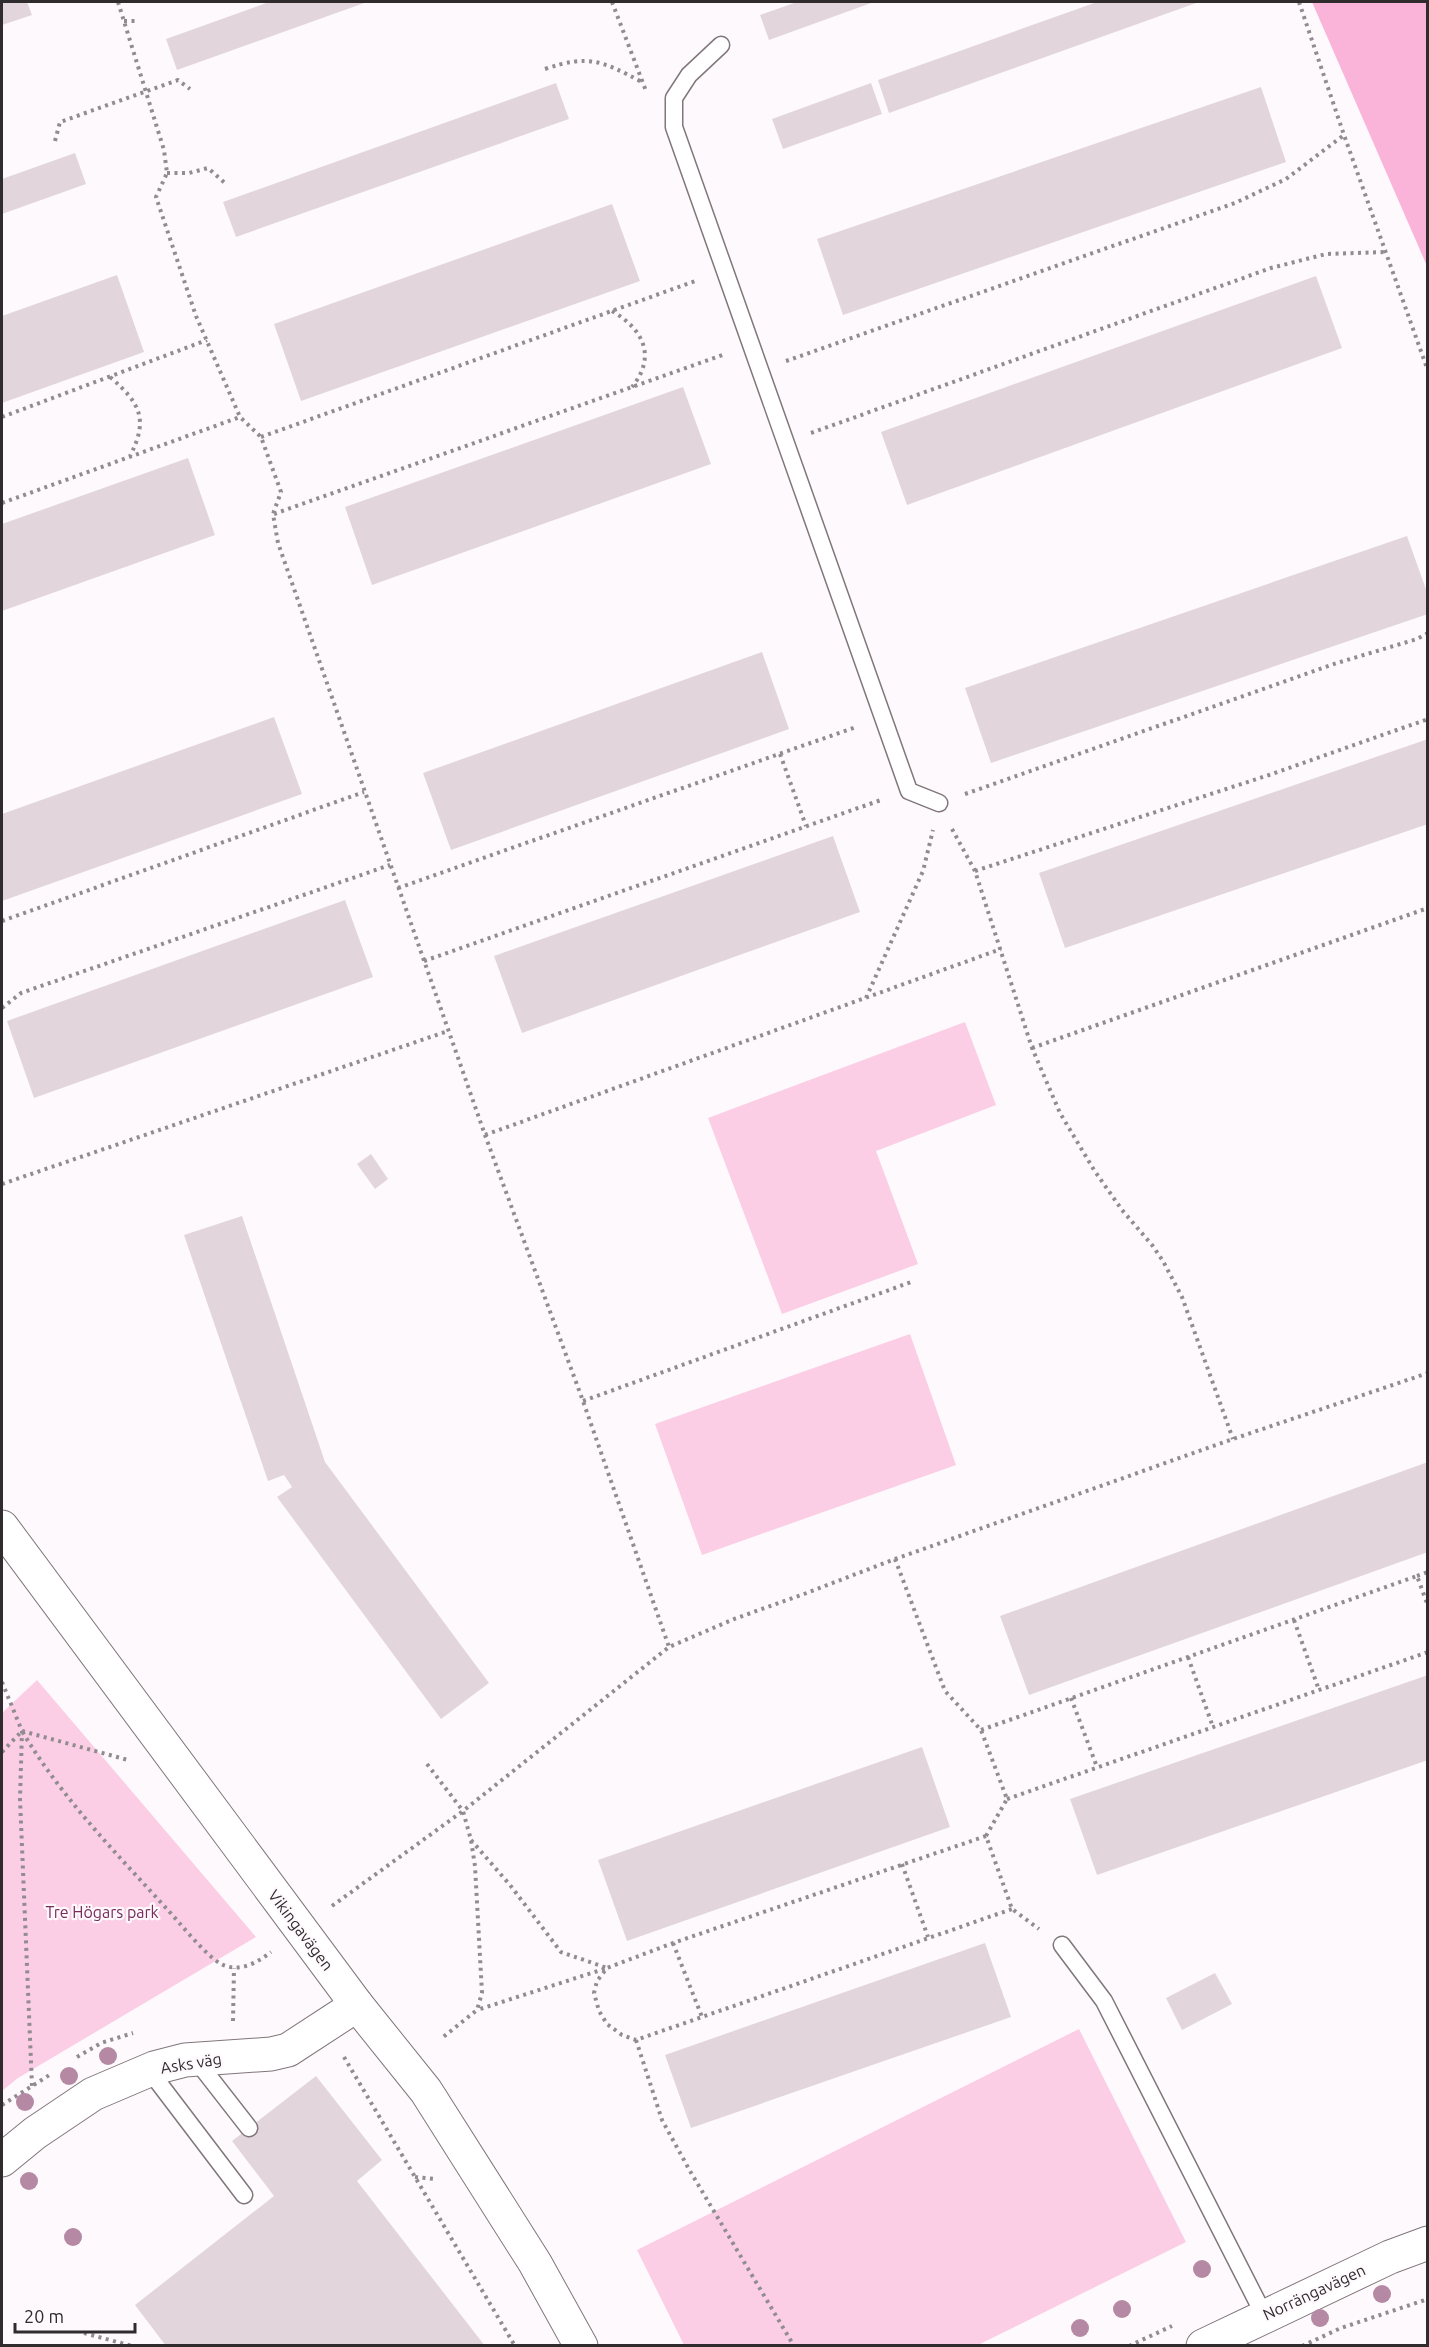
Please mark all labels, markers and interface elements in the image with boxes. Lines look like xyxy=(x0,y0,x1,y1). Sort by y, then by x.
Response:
street label: Vikingavägen xyxy=(265,1886,337,1974)
park label: Tre Högars park xyxy=(45,1903,159,1921)
street label: Asks väg xyxy=(159,2049,223,2077)
street label: Norrängavägen xyxy=(1260,2260,1368,2324)
scale bar xyxy=(15,2296,135,2334)
text: 20 m xyxy=(24,2306,64,2326)

